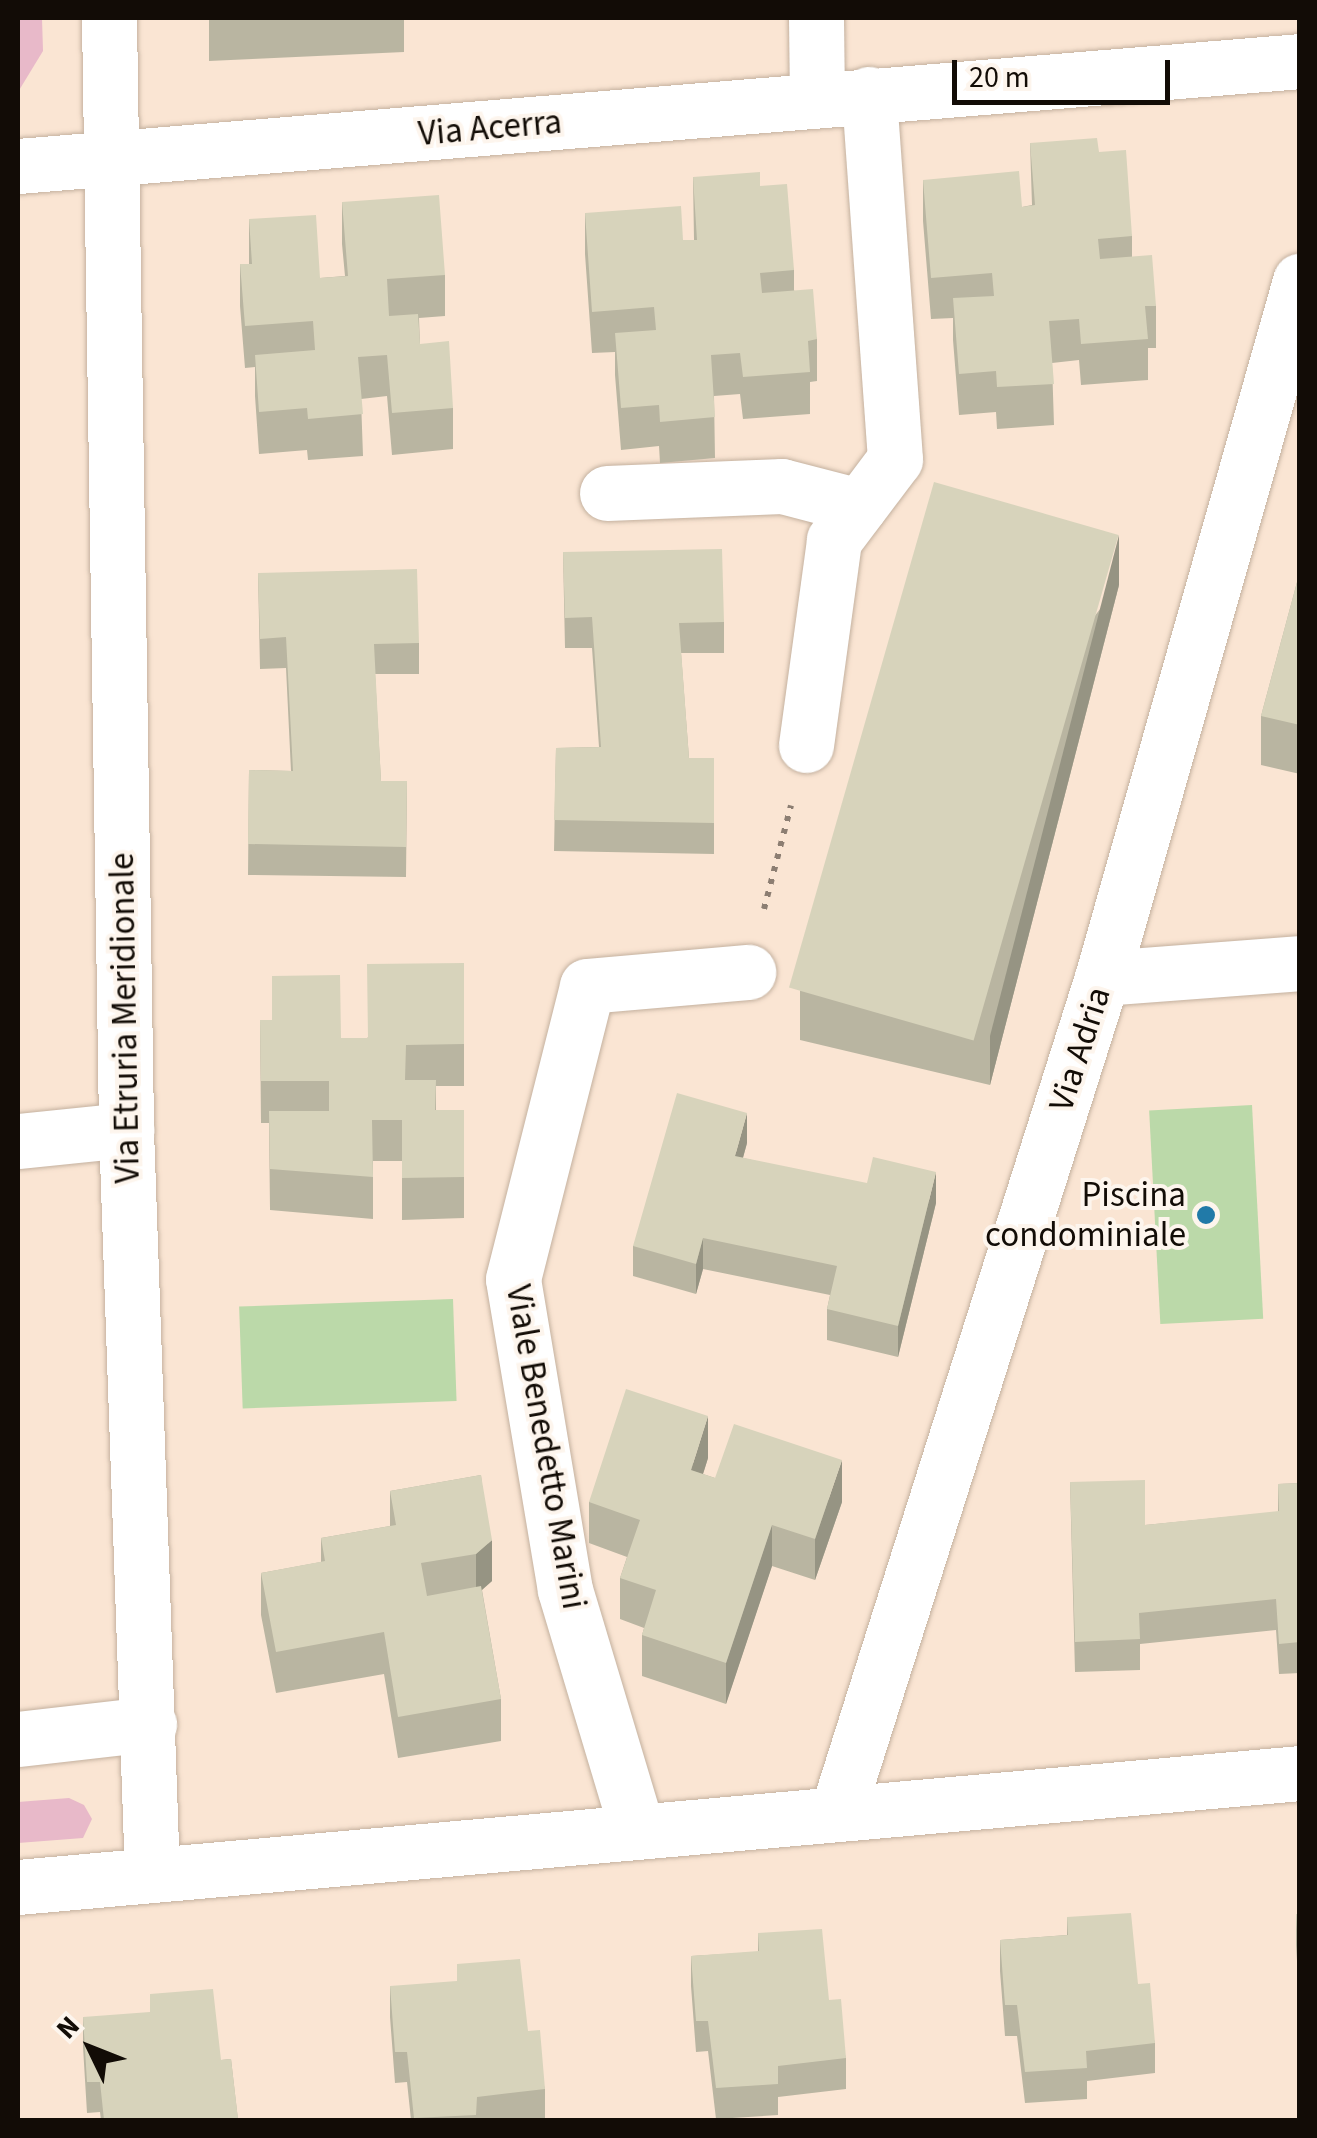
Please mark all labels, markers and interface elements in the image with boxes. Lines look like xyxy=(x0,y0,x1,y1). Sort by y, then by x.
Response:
scale bar xyxy=(957,40,1174,102)
text: 20 m xyxy=(969,56,1030,99)
street label: Via Acerra xyxy=(416,101,564,155)
street label: Via Etruria Meridionale xyxy=(101,852,149,1184)
street label: Via Adria xyxy=(1040,982,1120,1116)
place label: Piscina condominiale xyxy=(985,1174,1186,1256)
marker: Piscina condominiale xyxy=(1195,1204,1217,1226)
street label: Viale Benedetto Marini xyxy=(497,1282,595,1612)
north arrow xyxy=(40,1998,140,2098)
text: N xyxy=(47,2007,89,2048)

